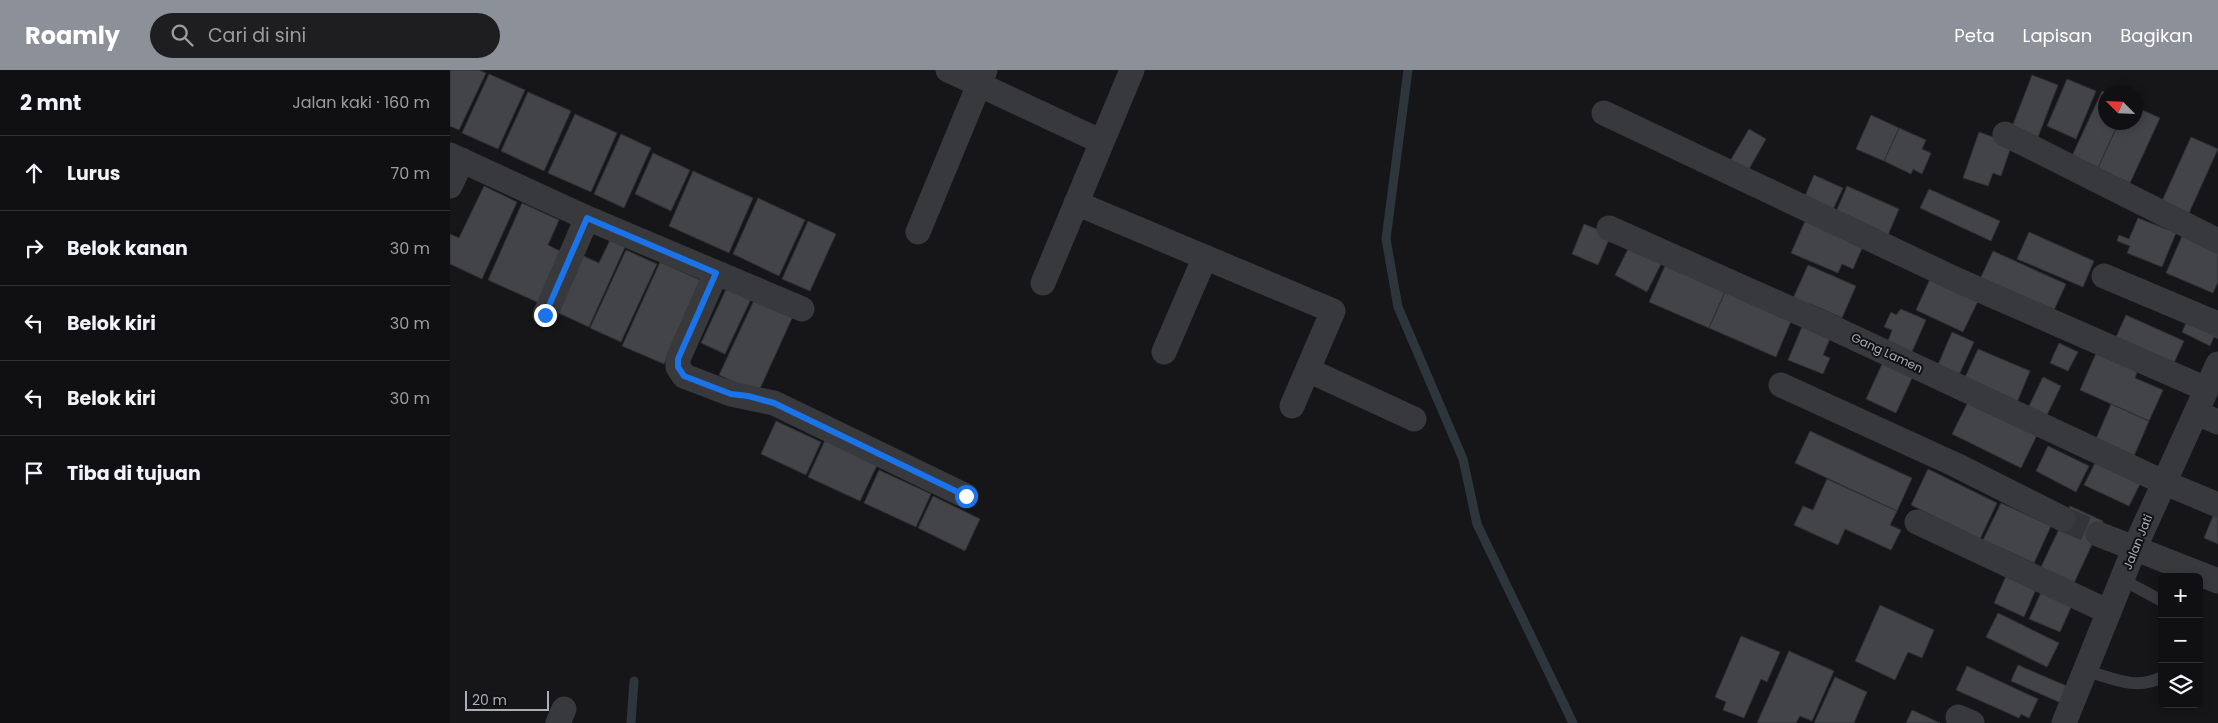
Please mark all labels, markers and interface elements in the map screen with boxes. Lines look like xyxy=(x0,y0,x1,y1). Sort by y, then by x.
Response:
search box xyxy=(150,13,500,58)
text: Roamly xyxy=(25,19,120,52)
icon: search xyxy=(168,21,196,49)
text: Cari di sini xyxy=(208,22,306,49)
text: Peta xyxy=(1954,23,1995,48)
text: Lapisan xyxy=(2023,23,2092,48)
text: Bagikan xyxy=(2120,23,2193,48)
north arrow xyxy=(2098,85,2143,130)
text: 2 mnt xyxy=(20,88,81,117)
text: Jalan kaki · 160 m xyxy=(292,91,430,114)
icon: ahead xyxy=(20,159,48,187)
text: Lurus xyxy=(67,160,120,187)
text: 70 m xyxy=(390,162,430,185)
icon: right xyxy=(20,234,48,262)
text: Belok kanan xyxy=(67,235,188,262)
text: 30 m xyxy=(390,237,430,260)
route end xyxy=(534,304,557,327)
icon: left xyxy=(20,309,48,337)
text: Belok kiri xyxy=(67,310,156,337)
text: 30 m xyxy=(390,312,430,335)
street label: Gang Lamen xyxy=(1849,329,1926,377)
icon: left xyxy=(20,384,48,412)
text: Belok kiri xyxy=(67,385,156,412)
text: 30 m xyxy=(390,387,430,410)
icon: arrive xyxy=(20,459,48,487)
text: Tiba di tujuan xyxy=(67,460,201,487)
route start xyxy=(955,485,978,508)
street label: Jalan Jati xyxy=(2119,512,2156,572)
map controls xyxy=(2158,573,2203,708)
button: + xyxy=(2158,573,2203,618)
button: − xyxy=(2158,618,2203,663)
button: layers xyxy=(2158,663,2203,708)
scale bar xyxy=(465,688,549,711)
text: 20 m xyxy=(472,690,507,710)

